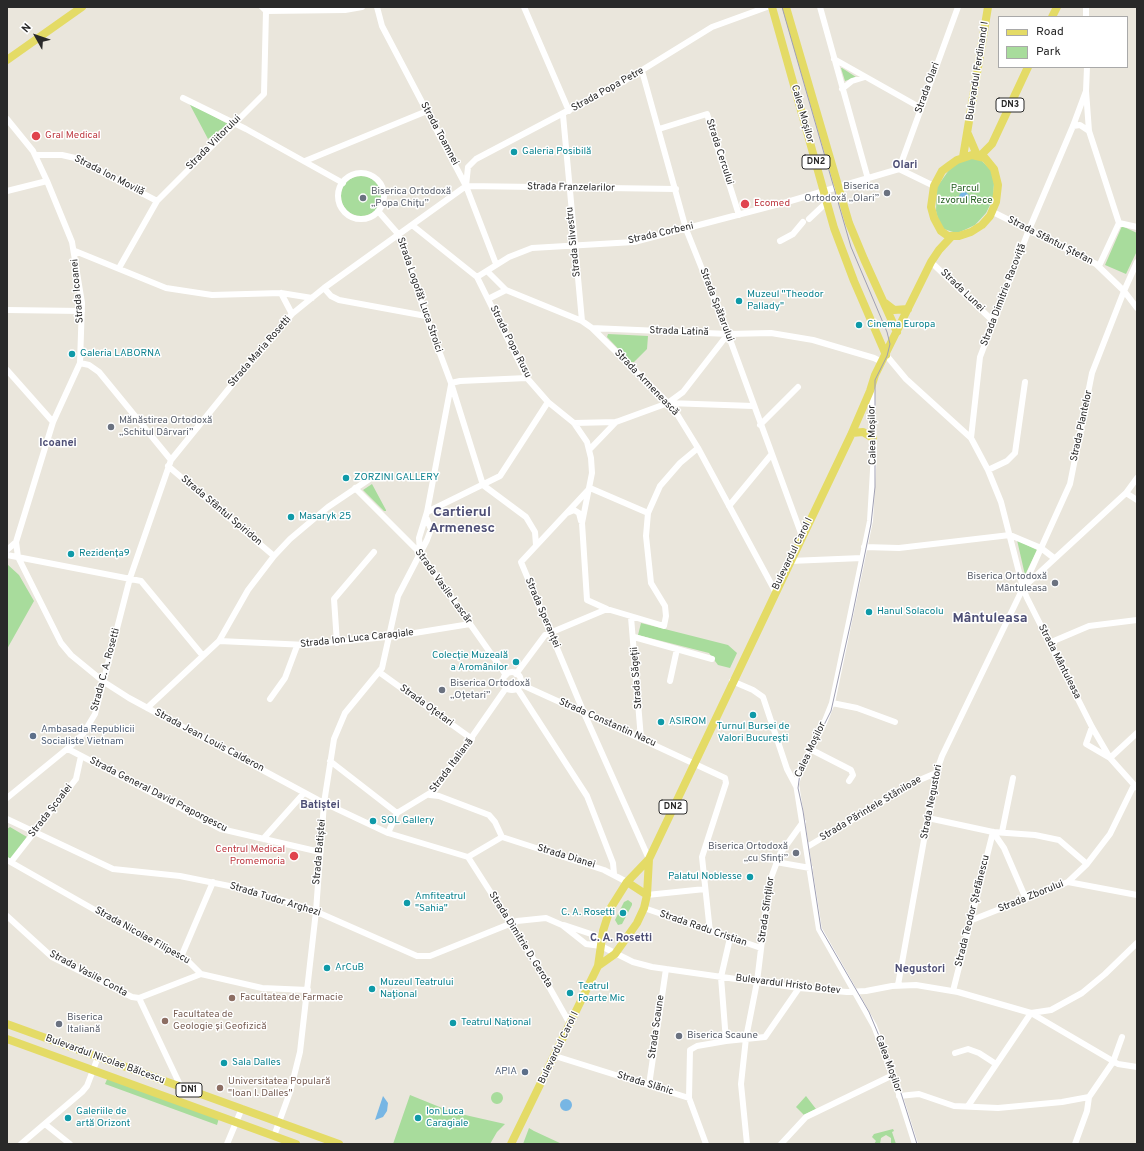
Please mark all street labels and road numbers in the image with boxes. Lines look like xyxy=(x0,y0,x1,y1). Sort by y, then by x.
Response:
street label: Bulevardul Ferdinand I xyxy=(964,21,992,121)
street label: Strada Olari xyxy=(913,61,943,115)
street label: Strada Popa Petre xyxy=(570,65,646,115)
street label: Calea Moșilor xyxy=(788,83,816,145)
road number: DN3 xyxy=(996,98,1024,112)
street label: Strada Toamnei xyxy=(417,100,461,168)
street label: Strada Viitorului xyxy=(184,113,244,173)
street label: Strada Cercului xyxy=(703,118,735,186)
street label: Strada Ion Movilă xyxy=(72,153,146,199)
road number: DN2 xyxy=(802,155,830,169)
street label: Strada Franzelarilor xyxy=(527,181,615,195)
street label: Strada Silvestru xyxy=(564,206,584,278)
street label: Strada Sfântul Ștefan xyxy=(1005,214,1095,268)
street label: Strada Corbeni xyxy=(627,221,695,247)
street label: Strada Logofăt Luca Stroici xyxy=(394,236,444,354)
street label: Strada Dimitrie Racoviță xyxy=(979,242,1029,348)
street label: Strada Icoanei xyxy=(69,258,87,324)
street label: Strada Spătarului xyxy=(696,267,736,343)
street label: Strada Lunei xyxy=(937,267,987,315)
street label: Strada Popa Rusu xyxy=(487,304,533,380)
street label: Strada Maria Rosetti xyxy=(226,314,294,390)
street label: Strada Latină xyxy=(649,325,709,339)
street label: Strada Armenească xyxy=(611,347,681,419)
street label: Strada Plantelor xyxy=(1069,389,1095,463)
street label: Calea Moșilor xyxy=(866,405,880,465)
street label: Strada Sfântul Spiridon xyxy=(178,473,264,549)
street label: Bulevardul Carol I xyxy=(770,516,816,592)
street label: Strada Vasile Lascăr xyxy=(412,547,474,627)
street label: Strada Speranței xyxy=(522,576,562,650)
street label: Strada Mântuleasa xyxy=(1035,623,1083,701)
street label: Strada C. A. Rosetti xyxy=(89,627,123,713)
street label: Strada Ion Luca Caragiale xyxy=(300,627,414,651)
street label: Strada Săgeții xyxy=(629,646,645,710)
street label: Strada Oțetari xyxy=(397,683,455,729)
street label: Strada Constantin Nacu xyxy=(556,696,658,750)
street label: Strada Jean Louis Calderon xyxy=(152,707,266,775)
street label: Calea Moșilor xyxy=(793,720,829,780)
street label: Strada Italiană xyxy=(428,737,476,795)
street label: Strada General David Praporgescu xyxy=(87,755,229,835)
street label: Strada Negustori xyxy=(919,764,945,840)
street label: Strada Părintele Stăniloae xyxy=(818,774,924,844)
street label: Strada Școalei xyxy=(27,782,75,840)
road number: DN2 xyxy=(659,800,687,814)
street label: Strada Batiștei xyxy=(311,819,329,885)
street label: Strada Dianei xyxy=(536,842,596,872)
street label: Strada Teodor Ștefănescu xyxy=(953,854,993,968)
street label: Strada Sfinților xyxy=(756,876,778,944)
street label: Strada Zborului xyxy=(996,878,1066,916)
street label: Strada Tudor Arghezi xyxy=(228,880,322,920)
street label: Strada Dimitrie D. Gerota xyxy=(486,890,554,990)
street label: Strada Nicolae Filipescu xyxy=(92,905,192,967)
street label: Strada Radu Cristian xyxy=(658,908,748,950)
street label: Strada Vasile Conta xyxy=(47,948,129,1000)
street label: Bulevardul Hristo Botev xyxy=(735,973,841,997)
street label: Strada Scaune xyxy=(647,994,667,1060)
street label: Bulevardul Carol I xyxy=(536,1010,582,1086)
street label: Bulevardul Nicolae Bălcescu xyxy=(44,1033,166,1087)
street label: Calea Moșilor xyxy=(872,1034,904,1094)
street label: Strada Slănic xyxy=(615,1070,675,1098)
road number: DN1 xyxy=(176,1083,202,1097)

